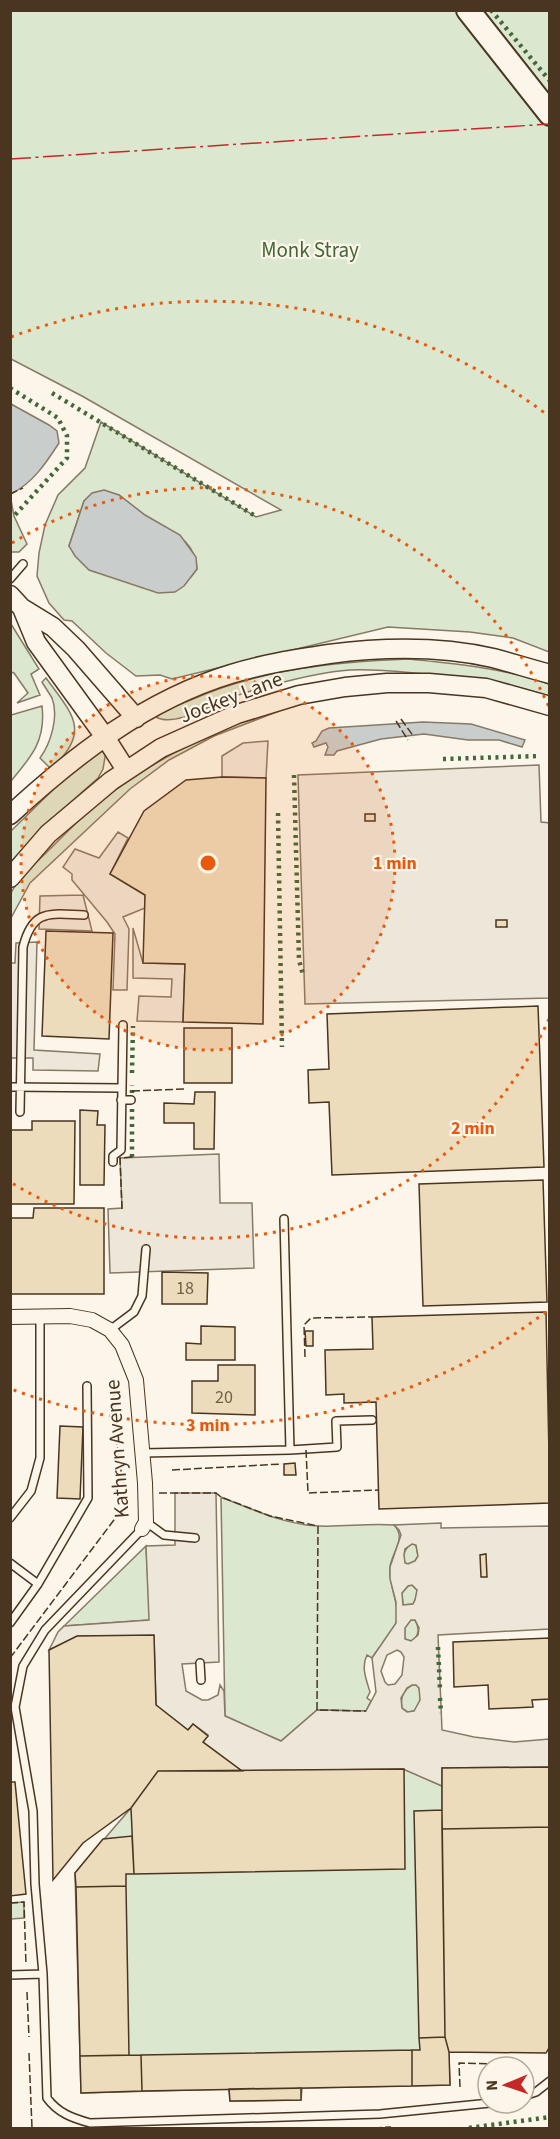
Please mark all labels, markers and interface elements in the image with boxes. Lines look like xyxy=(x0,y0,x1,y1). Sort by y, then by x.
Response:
park label: Monk Stray xyxy=(261,235,359,265)
street label: Jockey Lane xyxy=(175,664,287,730)
text: 1 min xyxy=(373,851,417,876)
centre of rings xyxy=(198,853,218,873)
text: 2 min xyxy=(451,1116,495,1141)
house number: 18 xyxy=(176,1276,194,1301)
street label: Kathryn Avenue xyxy=(97,1379,137,1519)
house number: 20 xyxy=(215,1385,233,1410)
text: 3 min xyxy=(186,1413,230,1438)
north arrow xyxy=(476,2055,536,2115)
text: N xyxy=(481,2080,503,2091)

